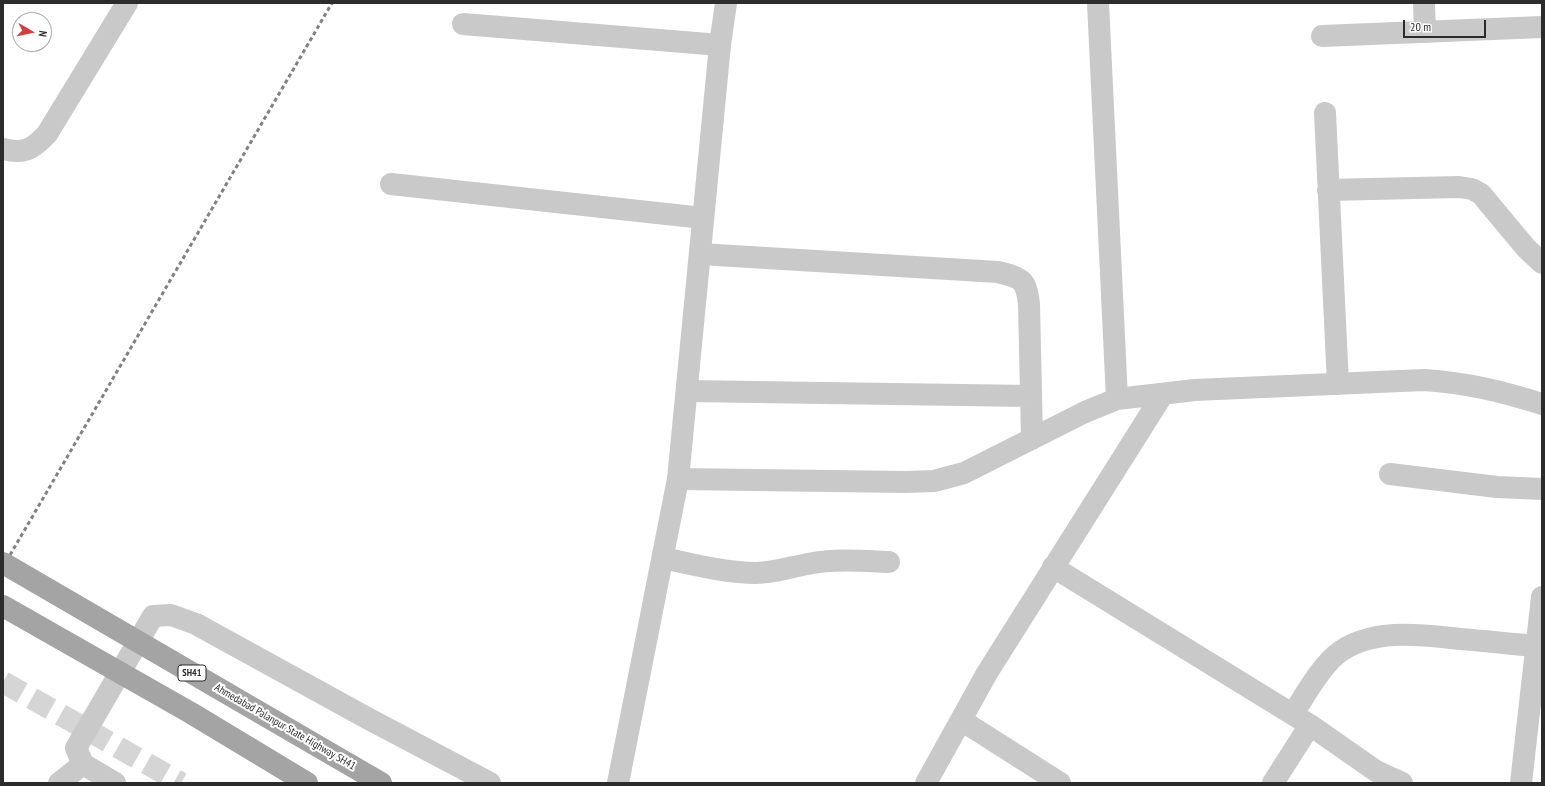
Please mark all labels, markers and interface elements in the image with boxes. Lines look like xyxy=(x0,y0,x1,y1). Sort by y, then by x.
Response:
north arrow xyxy=(12,12,52,52)
scale bar xyxy=(1405,12,1488,38)
text: 20 m xyxy=(1410,19,1431,34)
text: N xyxy=(35,30,50,38)
road number: SH41 xyxy=(178,665,206,681)
street label: Ahmedabad Palanpur State Highway SH41 xyxy=(212,681,358,773)

